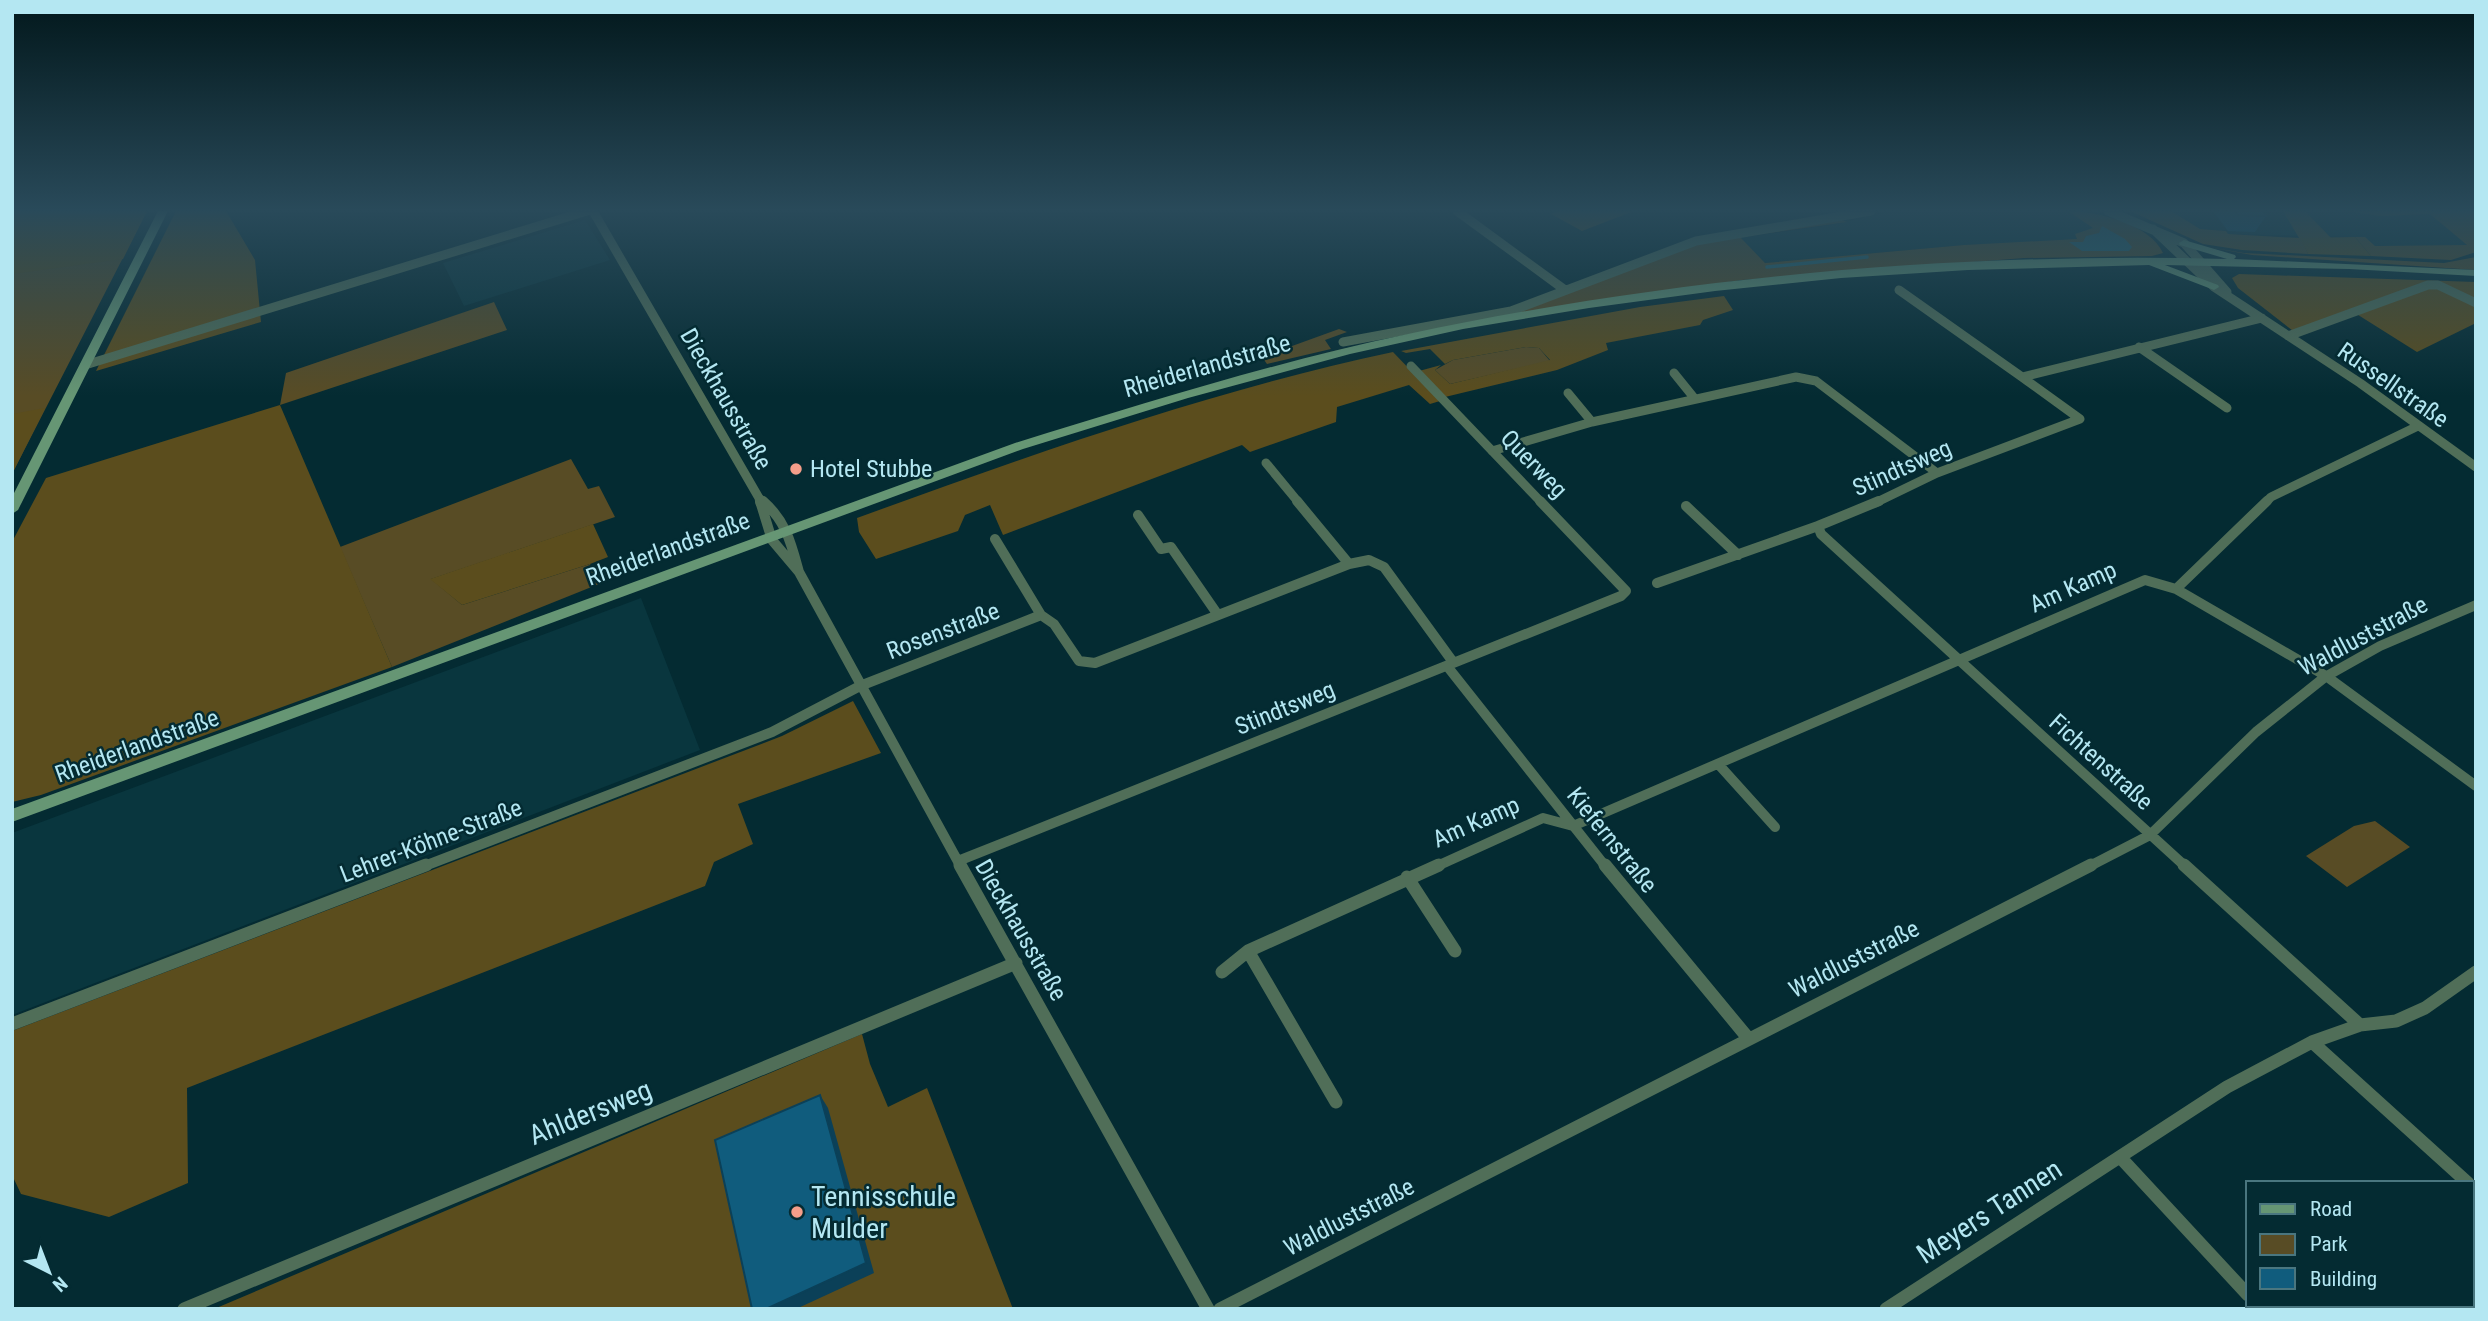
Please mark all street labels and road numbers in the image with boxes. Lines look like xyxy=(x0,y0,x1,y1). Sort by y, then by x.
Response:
street label: Dieckhausstraße xyxy=(674,324,778,474)
street label: Rheiderlandstraße xyxy=(1120,329,1294,403)
street label: Russellstraße xyxy=(2332,337,2454,433)
street label: Querweg xyxy=(1495,424,1573,504)
street label: Stindtsweg xyxy=(1848,434,1956,502)
street label: Rheiderlandstraße xyxy=(582,506,754,592)
street label: Am Kamp xyxy=(2025,556,2121,618)
street label: Waldluststraße xyxy=(2294,590,2432,682)
street label: Rosenstraße xyxy=(883,597,1003,665)
street label: Stindtsweg xyxy=(1231,675,1339,741)
street label: Rheiderlandstraße xyxy=(51,703,223,789)
street label: Fichtenstraße xyxy=(2043,708,2159,816)
street label: Kiefernstraße xyxy=(1561,782,1663,898)
street label: Am Kamp xyxy=(1428,791,1524,853)
street label: Lehrer-Köhne-Straße xyxy=(336,793,526,889)
street label: Dieckhausstraße xyxy=(969,855,1073,1005)
street label: Waldluststraße xyxy=(1784,914,1924,1004)
street label: Ahldersweg xyxy=(524,1073,656,1152)
street label: Meyers Tannen xyxy=(1911,1152,2068,1271)
street label: Waldluststraße xyxy=(1279,1172,1419,1262)

